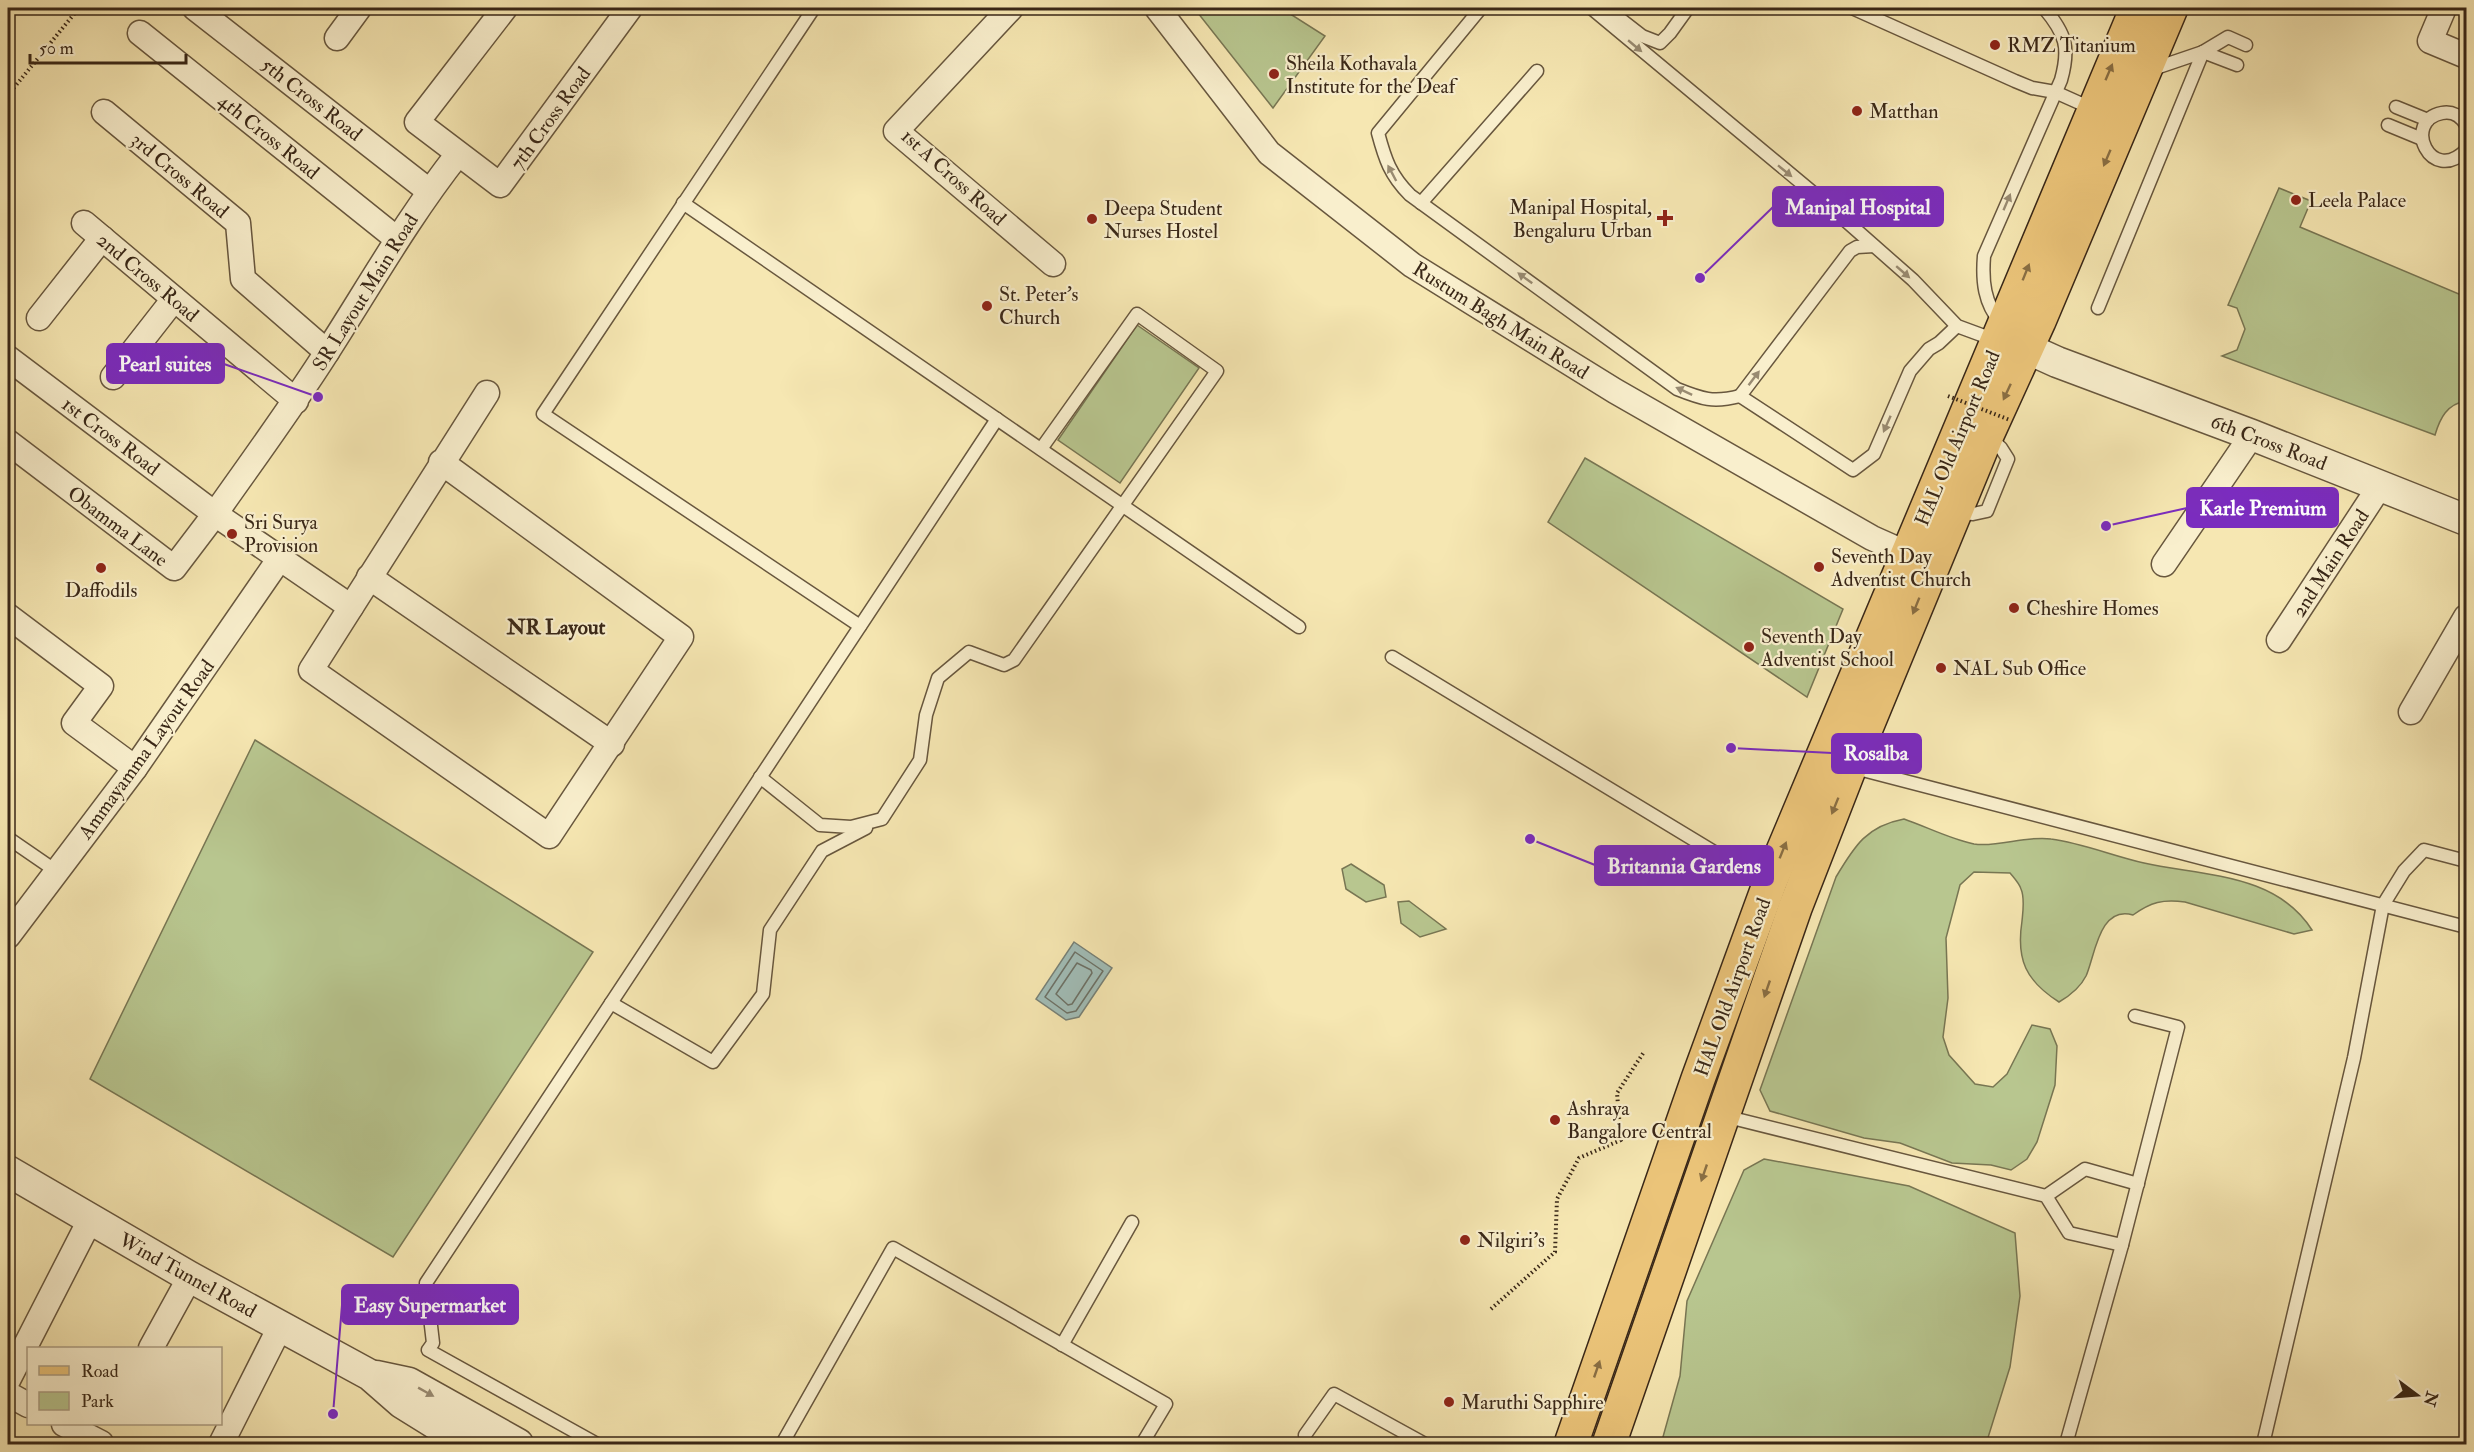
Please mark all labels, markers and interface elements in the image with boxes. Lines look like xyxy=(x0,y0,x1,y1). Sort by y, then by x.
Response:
scale bar xyxy=(30,27,186,65)
place label: RMZ Titanium xyxy=(2007,33,2136,58)
text: 50 m xyxy=(39,37,74,60)
marker: RMZ Titanium xyxy=(1988,38,2002,52)
one-way arrow xyxy=(1627,39,1642,52)
place label: Sheila Kothavala Institute for the Deaf xyxy=(1286,51,1459,99)
street label: 5th Cross Road xyxy=(256,52,367,147)
street label: 7th Cross Road xyxy=(505,62,596,175)
one-way arrow xyxy=(2105,63,2114,81)
marker: Sheila Kothavala Institute for the Deaf xyxy=(1267,67,1281,81)
street label: 4th Cross Road xyxy=(213,88,325,185)
place label: Matthan xyxy=(1869,99,1938,124)
marker: Matthan xyxy=(1850,104,1864,118)
street label: 1st A Cross Road xyxy=(896,124,1011,231)
street label: 3rd Cross Road xyxy=(126,127,234,224)
one-way arrow xyxy=(2102,149,2112,167)
one-way arrow xyxy=(1387,164,1397,181)
one-way arrow xyxy=(1777,164,1792,176)
callout: Manipal Hospital xyxy=(1773,187,1943,226)
place label: Leela Palace xyxy=(2308,188,2406,213)
one-way arrow xyxy=(2003,193,2012,211)
marker: Leela Palace xyxy=(2289,193,2303,207)
text: Manipal Hospital xyxy=(1784,194,1931,221)
place label: Manipal Hospital, Bengaluru Urban xyxy=(1509,195,1652,243)
place label: Deepa Student Nurses Hostel xyxy=(1104,196,1223,244)
street label: SR Layout Main Road xyxy=(307,209,424,375)
marker: Manipal Hospital, Bengaluru Urban xyxy=(1656,209,1674,227)
marker: Deepa Student Nurses Hostel xyxy=(1085,212,1099,226)
street label: 2nd Cross Road xyxy=(92,227,204,327)
street label: Rustum Bagh Main Road xyxy=(1408,256,1594,385)
one-way arrow xyxy=(2021,262,2031,280)
one-way arrow xyxy=(1896,265,1911,279)
one-way arrow xyxy=(1518,272,1534,284)
place label: St. Peter's Church xyxy=(999,282,1078,330)
marker: St. Peter's Church xyxy=(980,299,994,313)
callout: Pearl suites xyxy=(107,344,224,383)
street label: HAL Old Airport Road xyxy=(1909,347,2007,530)
text: Pearl suites xyxy=(119,351,211,378)
one-way arrow xyxy=(1747,370,1759,385)
one-way arrow xyxy=(2002,383,2011,400)
one-way arrow xyxy=(1675,387,1692,396)
street label: 1st Cross Road xyxy=(57,392,165,481)
street label: 6th Cross Road xyxy=(2207,409,2331,476)
one-way arrow xyxy=(1882,416,1892,434)
street label: Obamma Lane xyxy=(63,481,173,572)
callout: Karle Premium xyxy=(2187,488,2338,527)
text: Karle Premium xyxy=(2199,495,2327,522)
street label: 2nd Main Road xyxy=(2286,505,2375,622)
place label: Sri Surya Provision xyxy=(244,510,319,558)
marker: Sri Surya Provision xyxy=(225,527,239,541)
place label: Seventh Day Adventist Church xyxy=(1830,544,1972,592)
marker: Seventh Day Adventist Church xyxy=(1812,560,1826,574)
marker: Daffodils xyxy=(94,561,108,575)
place label: Daffodils xyxy=(65,578,137,603)
place label: Cheshire Homes xyxy=(2026,596,2159,621)
one-way arrow xyxy=(1911,597,1920,615)
marker: Cheshire Homes xyxy=(2007,601,2021,615)
district label: NR Layout xyxy=(506,614,606,641)
place label: Seventh Day Adventist School xyxy=(1760,624,1894,672)
marker: Seventh Day Adventist School xyxy=(1742,640,1756,654)
street label: Ammayamma Layout Road xyxy=(72,655,220,845)
place label: NAL Sub Office xyxy=(1953,656,2086,681)
marker: NAL Sub Office xyxy=(1934,661,1948,675)
callout: Rosalba xyxy=(1832,734,1921,773)
text: Rosalba xyxy=(1844,740,1910,767)
one-way arrow xyxy=(1830,797,1839,815)
one-way arrow xyxy=(1779,841,1788,859)
callout: Britannia Gardens xyxy=(1595,846,1773,885)
text: Britannia Gardens xyxy=(1607,853,1761,880)
street label: HAL Old Airport Road xyxy=(1689,894,1777,1080)
one-way arrow xyxy=(1762,980,1772,998)
place label: Ashraya Bangalore Central xyxy=(1566,1096,1712,1144)
marker: Ashraya Bangalore Central xyxy=(1548,1113,1562,1127)
one-way arrow xyxy=(1698,1164,1708,1182)
street label: Wind Tunnel Road xyxy=(114,1227,261,1324)
place label: Nilgiri's xyxy=(1477,1228,1545,1253)
marker: Nilgiri's xyxy=(1458,1233,1472,1247)
callout: Easy Supermarket xyxy=(342,1285,518,1324)
text: Easy Supermarket xyxy=(354,1292,506,1319)
legend xyxy=(27,1347,222,1425)
text: Road xyxy=(81,1360,119,1383)
one-way arrow xyxy=(1593,1360,1603,1378)
north arrow xyxy=(2387,1365,2447,1425)
one-way arrow xyxy=(417,1387,434,1397)
text: N xyxy=(2419,1388,2442,1409)
text: Park xyxy=(81,1390,114,1413)
place label: Maruthi Sapphire xyxy=(1461,1390,1604,1416)
marker: Maruthi Sapphire xyxy=(1442,1395,1456,1409)

